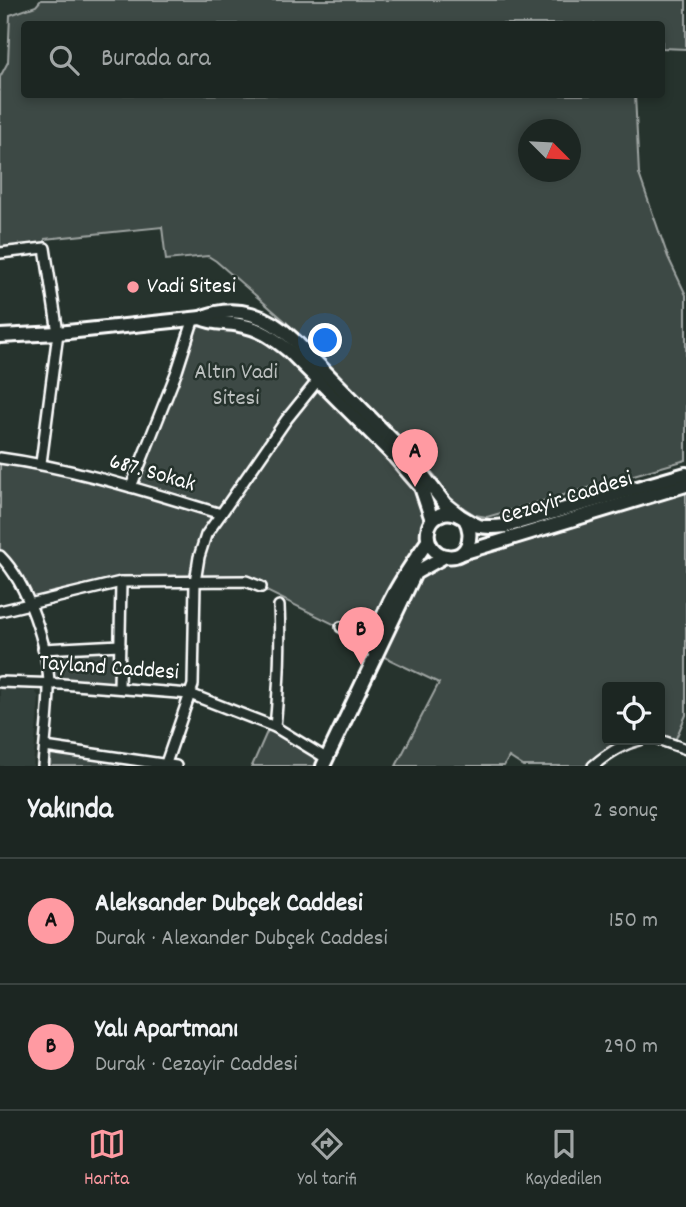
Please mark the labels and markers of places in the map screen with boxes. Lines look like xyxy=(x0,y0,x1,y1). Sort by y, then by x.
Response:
place label: Vadi Sitesi xyxy=(147,271,236,304)
marker: Vadi Sitesi xyxy=(125,279,141,295)
pin: A xyxy=(392,429,438,487)
pin: B xyxy=(338,607,384,665)

